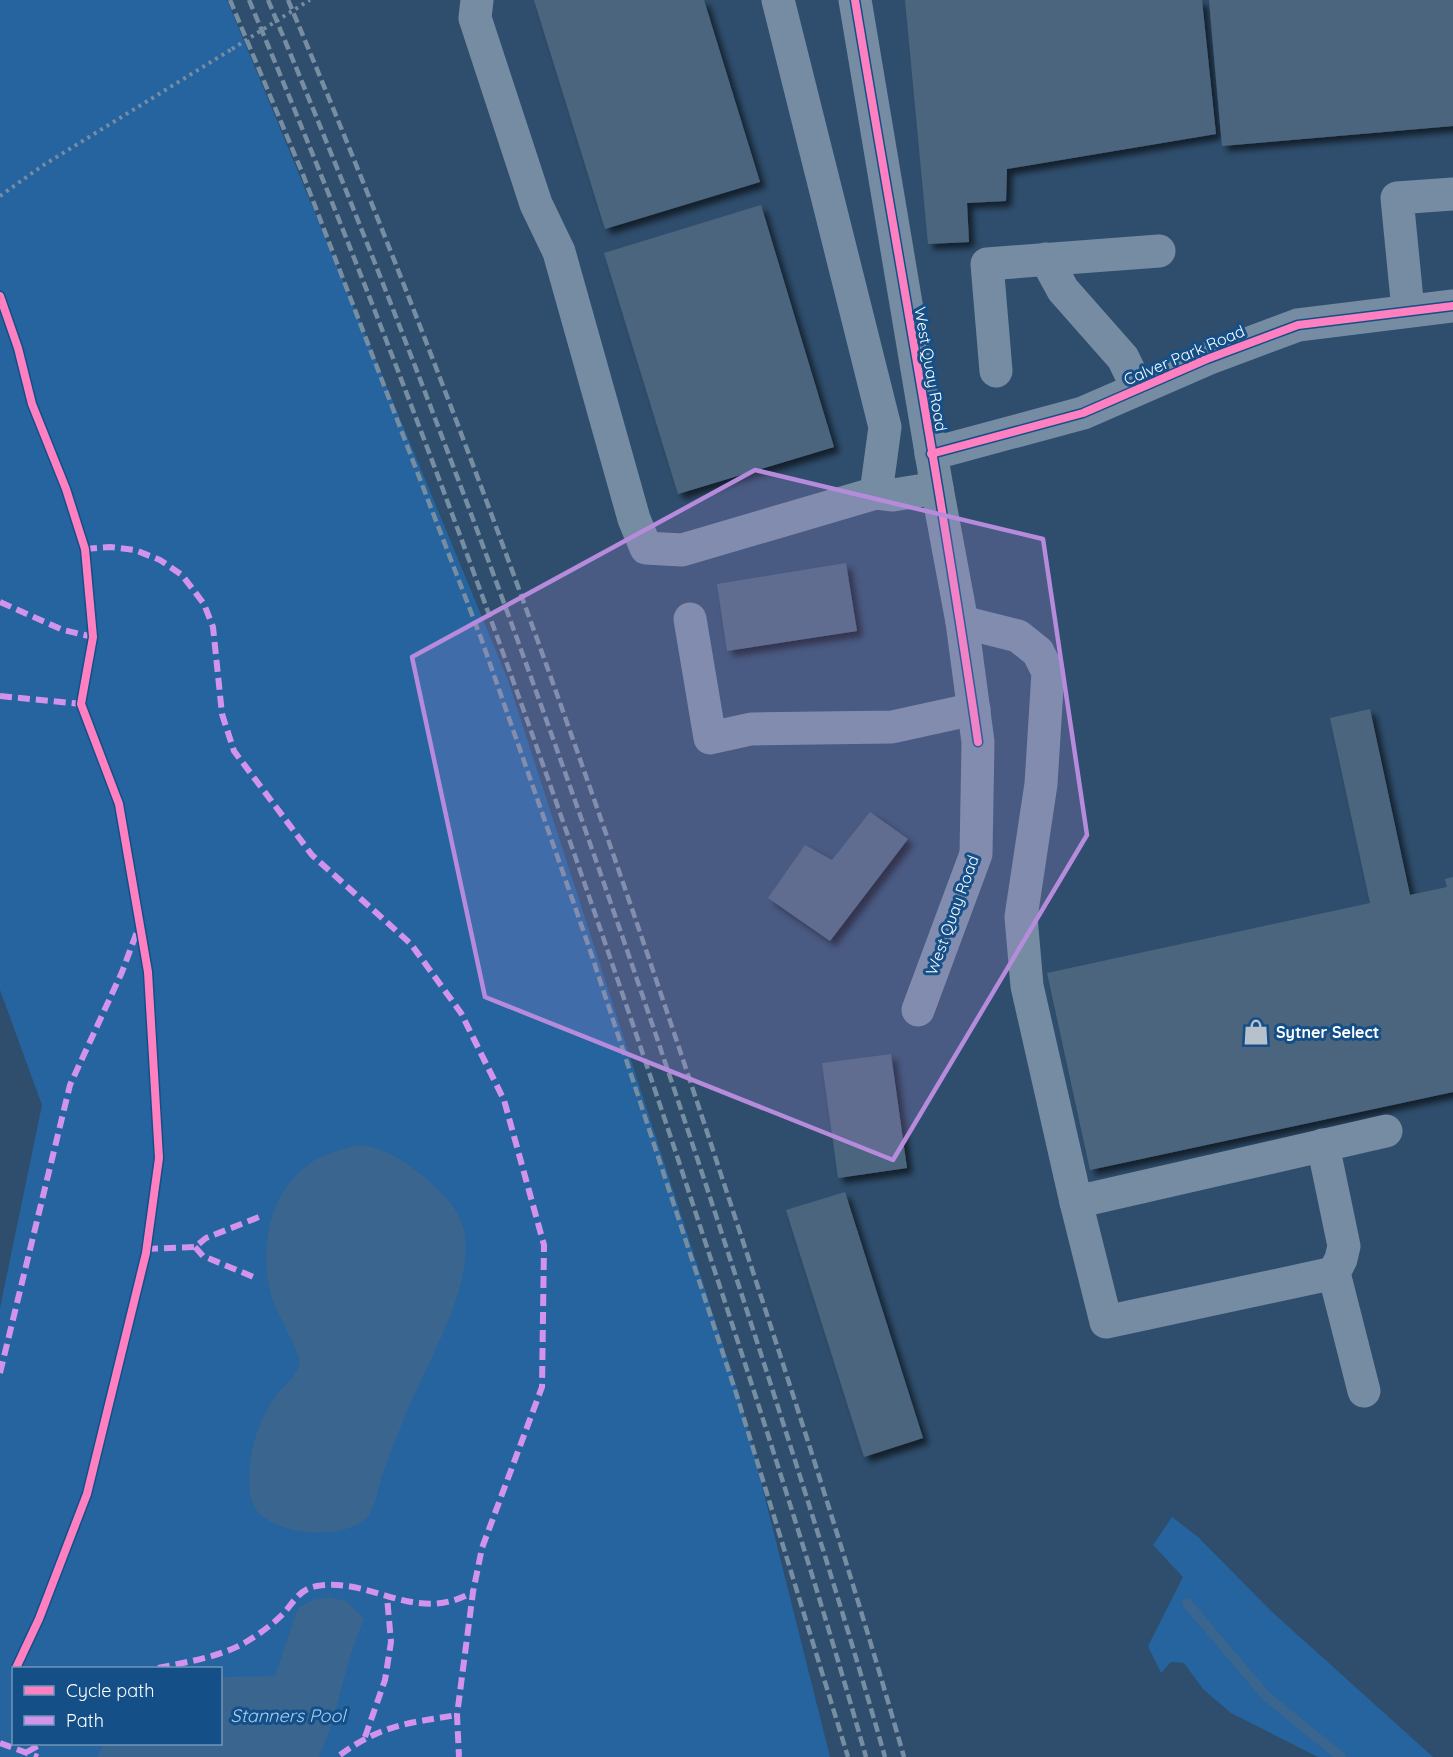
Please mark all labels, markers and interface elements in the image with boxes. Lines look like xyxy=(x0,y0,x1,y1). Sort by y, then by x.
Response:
street label: West Quay Road xyxy=(910,305,952,433)
street label: Calver Park Road xyxy=(1121,321,1247,389)
street label: West Quay Road xyxy=(921,852,983,978)
shop icon: Sytner Select xyxy=(1241,1017,1271,1047)
place label: Sytner Select xyxy=(1276,1022,1379,1042)
legend xyxy=(12,1667,222,1745)
text: Cycle path xyxy=(66,1679,154,1702)
water label: Stanners Pool xyxy=(231,1704,347,1727)
text: Path xyxy=(66,1709,104,1732)

